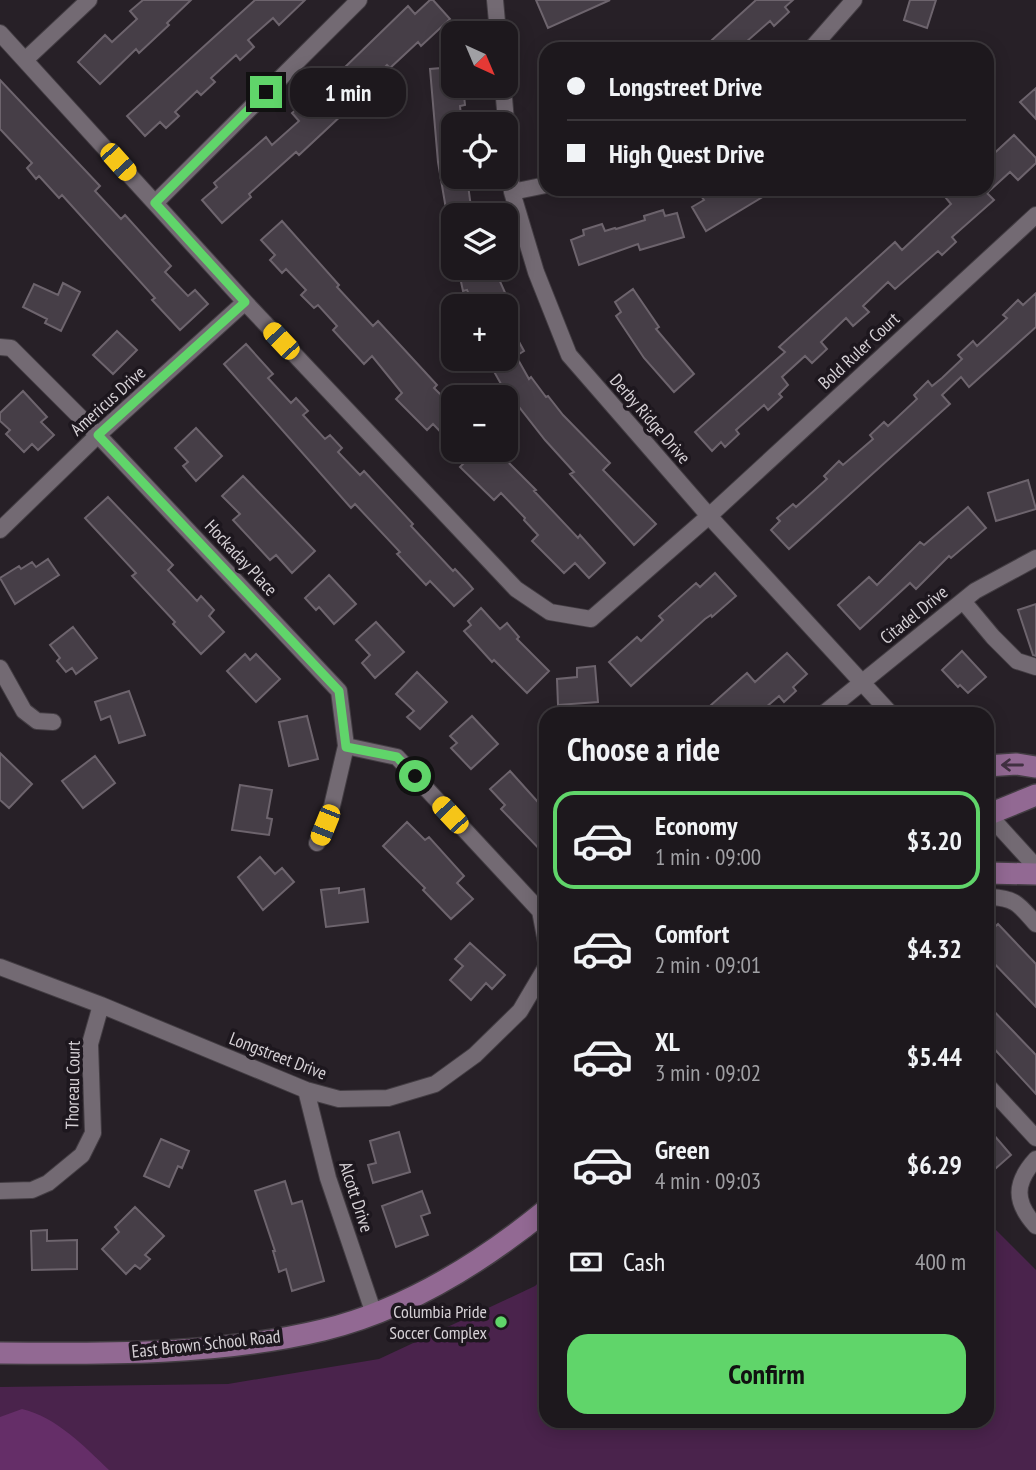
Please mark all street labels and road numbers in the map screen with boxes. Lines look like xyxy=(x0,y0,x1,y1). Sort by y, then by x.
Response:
street label: Bold Ruler Court xyxy=(813,307,904,394)
street label: Americus Drive xyxy=(65,361,150,440)
street label: Derby Ridge Drive xyxy=(605,369,696,468)
street label: Hockaday Place xyxy=(200,515,283,601)
street label: Citadel Drive xyxy=(875,580,952,649)
street label: Longstreet Drive xyxy=(226,1026,330,1085)
street label: Thoreau Court xyxy=(60,1040,85,1129)
street label: Alcott Drive xyxy=(334,1159,379,1235)
street label: East Brown School Road xyxy=(130,1324,281,1363)

